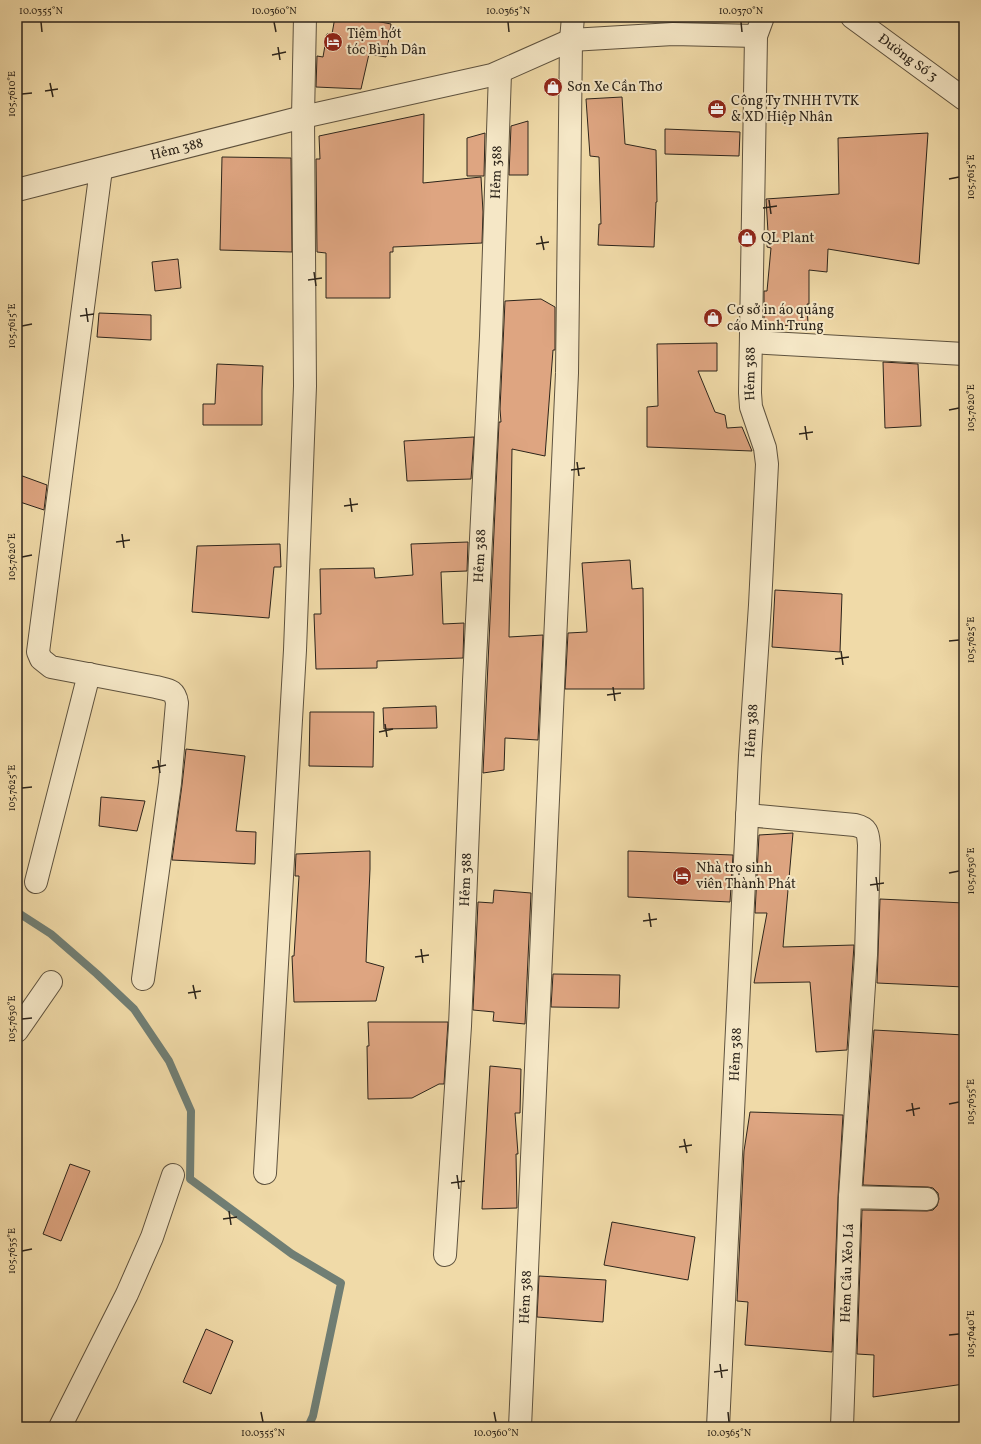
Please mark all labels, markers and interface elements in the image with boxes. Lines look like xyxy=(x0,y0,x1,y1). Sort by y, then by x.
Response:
text: 10.0355°N xyxy=(19,4,64,18)
text: 10.0360°N xyxy=(251,4,297,18)
text: 10.0365°N xyxy=(486,4,531,18)
text: 10.0370°N xyxy=(719,4,764,18)
place label: Tiệm hớt tóc Bình Dân xyxy=(347,25,426,60)
street label: Đường Số 3 xyxy=(874,29,941,86)
hotel icon: Tiệm hớt tóc Bình Dân xyxy=(322,31,344,53)
text: 105.7610°E xyxy=(5,71,19,117)
shop icon: Sơn Xe Cần Thơ xyxy=(542,76,564,98)
place label: Sơn Xe Cần Thơ xyxy=(567,78,663,97)
place label: Công Ty TNHH TVTK & XD Hiệp Nhân xyxy=(731,92,860,127)
office icon: Công Ty TNHH TVTK & XD Hiệp Nhân xyxy=(706,98,728,120)
street label: Hẻm 388 xyxy=(148,133,205,165)
street label: Hẻm 388 xyxy=(486,145,507,200)
text: 105.7615°E xyxy=(964,154,978,200)
shop icon: QL Plant xyxy=(736,227,758,249)
place label: QL Plant xyxy=(761,229,815,248)
place label: Cơ sở in áo quảng cáo Minh Trung xyxy=(727,301,834,336)
text: 105.7615°E xyxy=(5,303,19,349)
shop icon: Cơ sở in áo quảng cáo Minh Trung xyxy=(702,307,724,329)
street label: Hẻm 388 xyxy=(740,347,760,401)
text: 105.7620°E xyxy=(964,384,978,432)
street label: Hẻm 388 xyxy=(469,529,491,583)
text: 105.7620°E xyxy=(5,533,19,581)
text: 105.7625°E xyxy=(964,617,978,663)
street label: Hẻm 388 xyxy=(740,703,763,758)
text: 105.7625°E xyxy=(5,765,19,811)
text: 105.7630°E xyxy=(964,847,978,895)
street label: Hẻm 388 xyxy=(455,852,477,907)
place label: Nhà trọ sinh viên Thành Phát xyxy=(696,859,796,894)
hotel icon: Nhà trọ sinh viên Thành Phát xyxy=(671,865,693,887)
text: 105.7630°E xyxy=(5,995,19,1043)
street label: Hẻm 388 xyxy=(725,1027,747,1082)
text: 105.7635°E xyxy=(964,1079,978,1125)
street label: Hẻm Cầu Xẻo Lá xyxy=(836,1223,859,1323)
text: 105.7635°E xyxy=(5,1228,19,1274)
street label: Hẻm 388 xyxy=(515,1270,536,1324)
text: 105.7640°E xyxy=(964,1310,978,1358)
text: 10.0355°N xyxy=(241,1426,286,1440)
text: 10.0360°N xyxy=(473,1426,519,1440)
text: 10.0365°N xyxy=(707,1426,752,1440)

